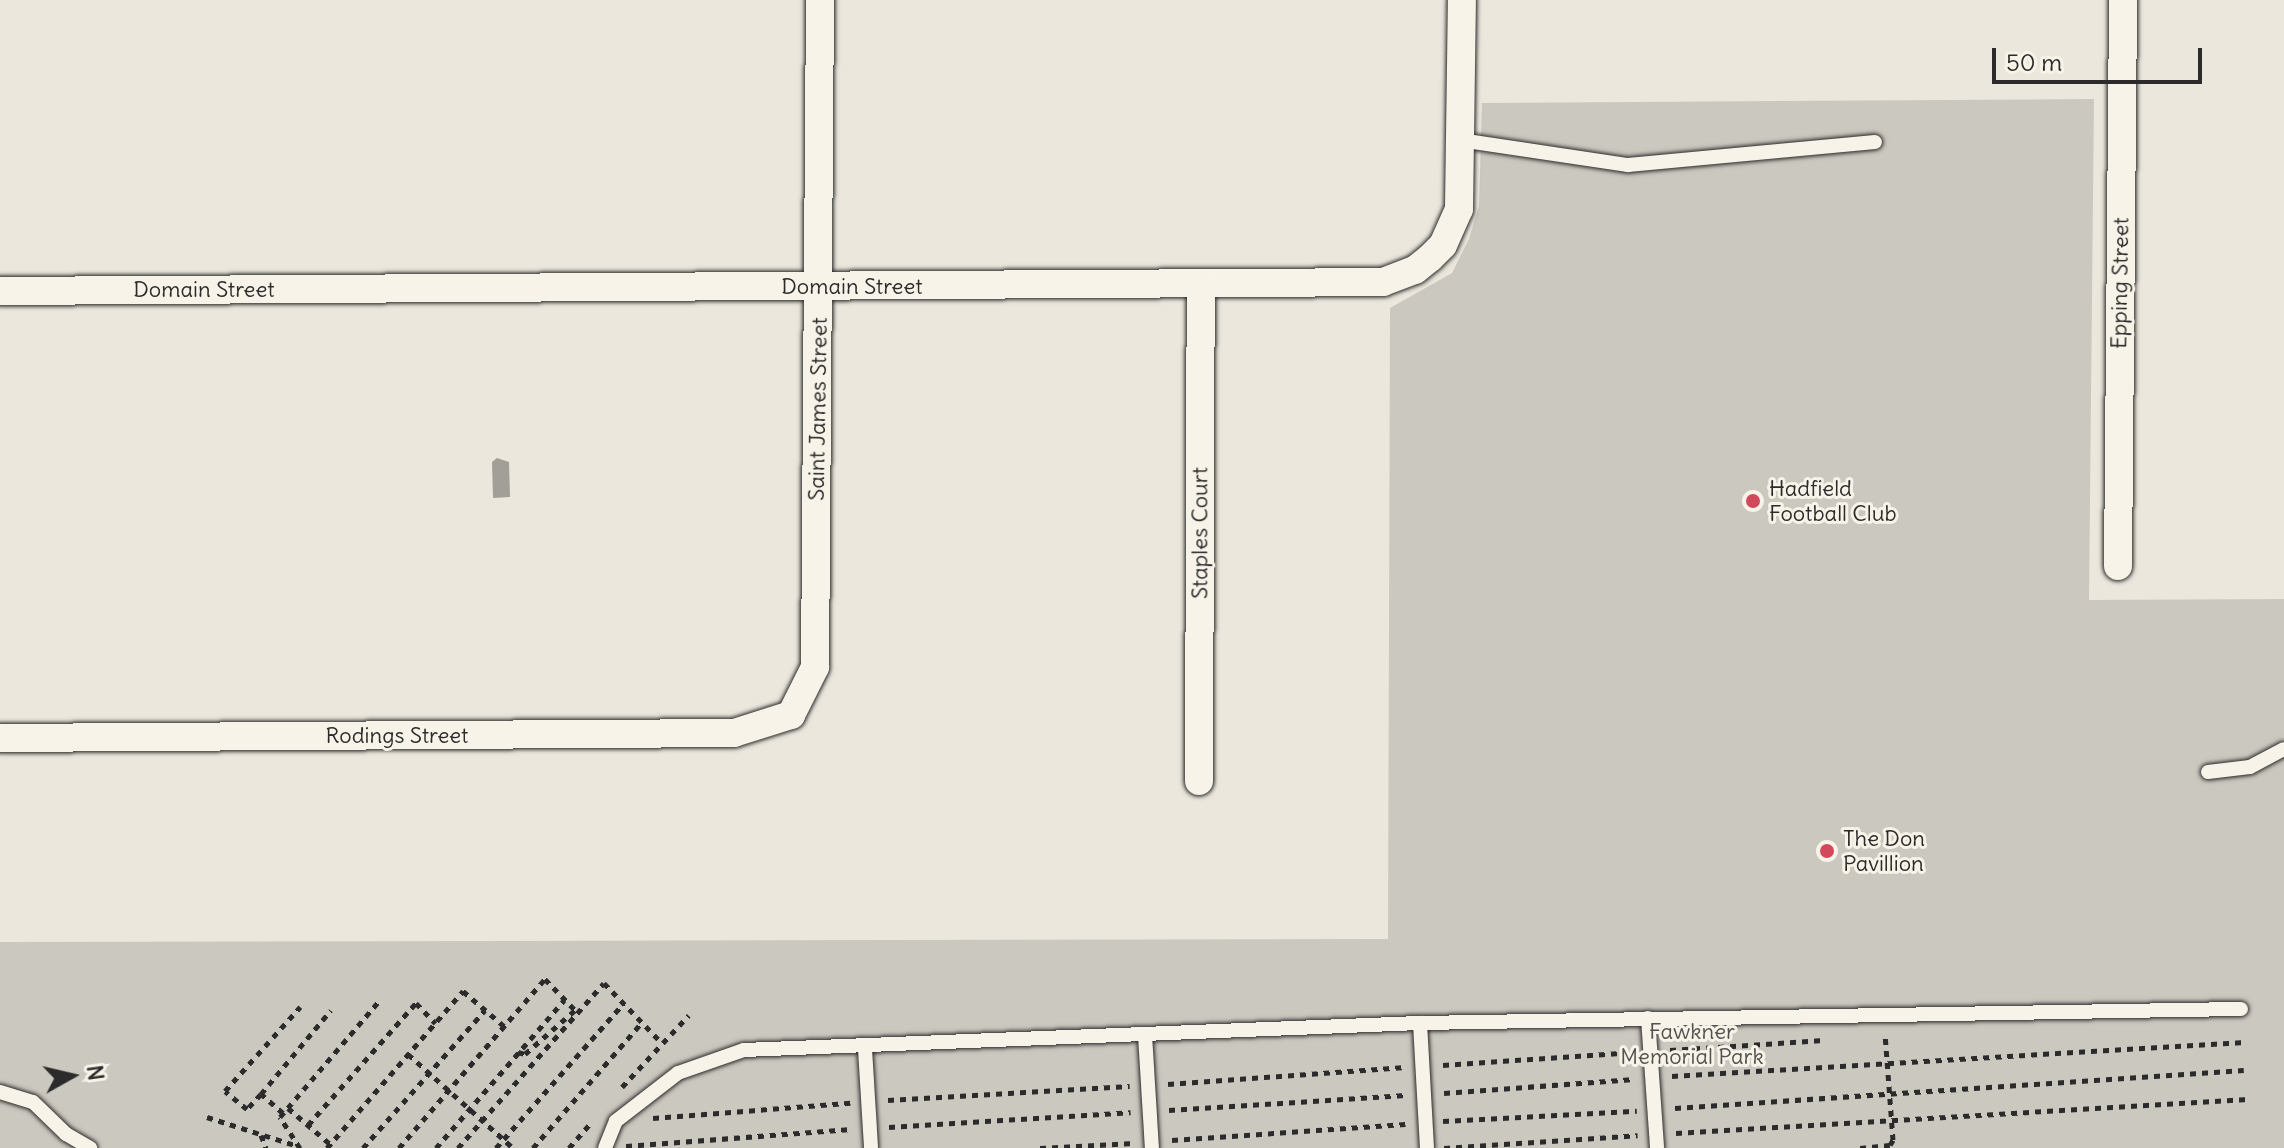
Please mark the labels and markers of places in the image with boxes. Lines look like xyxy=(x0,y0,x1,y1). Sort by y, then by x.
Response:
place label: Hadfield Football Club xyxy=(1769,475,1897,526)
marker: Hadfield Football Club xyxy=(1744,492,1762,510)
place label: The Don Pavillion xyxy=(1843,825,1925,876)
marker: The Don Pavillion xyxy=(1818,842,1836,860)

